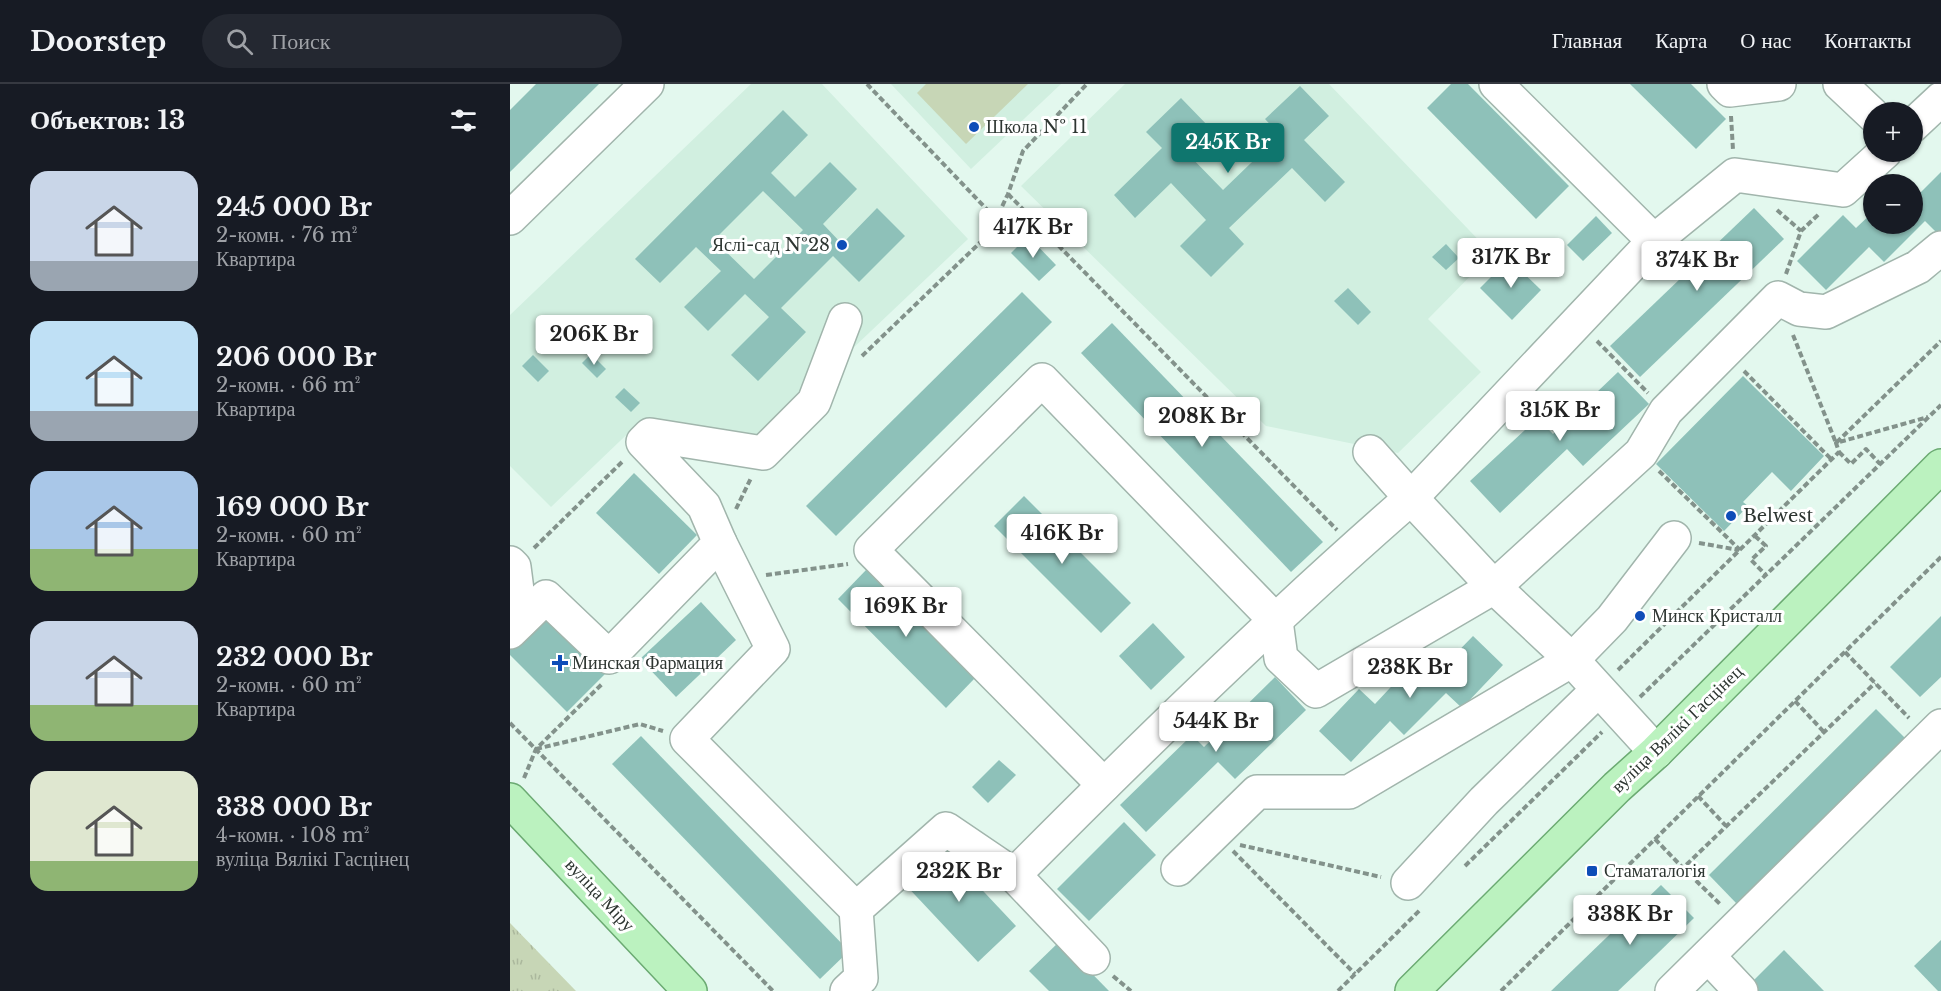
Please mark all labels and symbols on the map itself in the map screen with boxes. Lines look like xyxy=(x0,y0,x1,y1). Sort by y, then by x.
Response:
place label: Школа № 11 xyxy=(986,116,1087,138)
marker: Школа № 11 xyxy=(967,120,981,134)
pin: 245K Br xyxy=(1173,123,1283,174)
pin: 417K Br xyxy=(978,208,1088,259)
place label: Яслі-сад №28 xyxy=(712,234,830,256)
marker: Яслі-сад №28 xyxy=(835,238,849,252)
pin: 317K Br xyxy=(1456,238,1566,289)
pin: 374K Br xyxy=(1642,241,1752,292)
pin: 206K Br xyxy=(539,315,649,366)
pin: 315K Br xyxy=(1505,391,1615,442)
pin: 208K Br xyxy=(1147,397,1257,448)
place label: Belwest xyxy=(1743,505,1813,527)
marker: Belwest xyxy=(1724,509,1738,523)
pin: 416K Br xyxy=(1007,514,1117,565)
pin: 169K Br xyxy=(851,587,961,638)
place label: Минск Кристалл xyxy=(1652,605,1782,627)
marker: Минск Кристалл xyxy=(1633,609,1647,623)
pin: 238K Br xyxy=(1355,648,1465,699)
place label: Минская Фармация xyxy=(572,652,723,674)
marker: Минская Фармация xyxy=(553,656,567,670)
street label: вуліца Вялікі Гасцінец xyxy=(1607,660,1747,797)
pin: 544K Br xyxy=(1161,702,1271,753)
pin: 232K Br xyxy=(904,852,1014,903)
street label: вуліца Міру xyxy=(561,854,639,936)
place label: Стаматалогія xyxy=(1604,860,1706,882)
marker: Стаматалогія xyxy=(1585,864,1599,878)
pin: 338K Br xyxy=(1575,895,1685,946)

